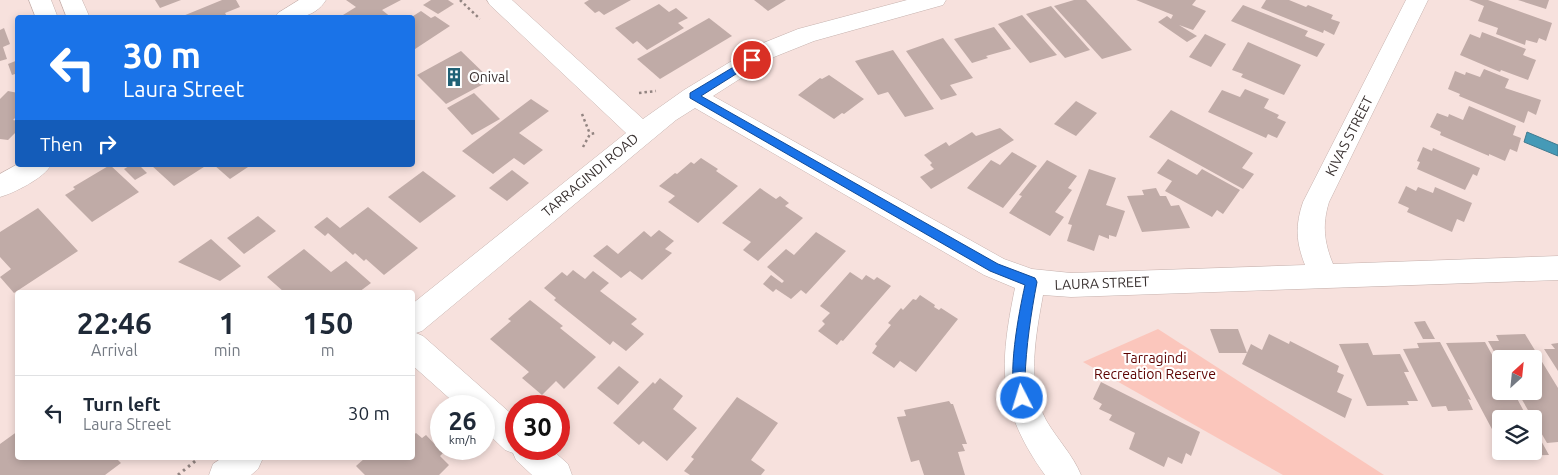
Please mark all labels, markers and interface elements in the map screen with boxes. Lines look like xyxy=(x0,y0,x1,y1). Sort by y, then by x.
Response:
icon: left xyxy=(40,35,105,100)
text: 30 m xyxy=(123,35,201,75)
pin xyxy=(731,39,773,81)
icon: arrive xyxy=(738,46,766,74)
building icon: Onival xyxy=(443,66,465,88)
place label: Onival xyxy=(469,69,509,85)
text: Laura Street xyxy=(123,76,244,101)
street label: KIVAS STREET xyxy=(1322,93,1376,179)
icon: right xyxy=(93,130,121,158)
street label: TARRAGINDI ROAD xyxy=(539,130,642,220)
text: Then xyxy=(40,133,83,155)
street label: LAURA STREET xyxy=(1054,273,1150,293)
text: 22:46 xyxy=(77,306,152,340)
text: 1 xyxy=(219,306,236,340)
text: 150 xyxy=(302,306,353,340)
text: Arrival xyxy=(91,341,138,359)
text: min xyxy=(214,341,241,359)
text: m xyxy=(321,341,335,359)
park label: Tarragindi Recreation Reserve xyxy=(1094,350,1216,382)
north arrow xyxy=(1492,350,1542,400)
map controls xyxy=(1492,350,1542,460)
position arrow xyxy=(995,371,1047,423)
text: Turn left xyxy=(83,393,161,415)
speed limit sign: 30 xyxy=(505,395,570,460)
icon: left xyxy=(40,399,68,427)
text: 30 m xyxy=(348,402,390,424)
text: 26 xyxy=(448,407,477,435)
button: layers xyxy=(1492,410,1542,460)
text: Laura Street xyxy=(83,415,171,433)
text: km/h xyxy=(449,433,476,446)

